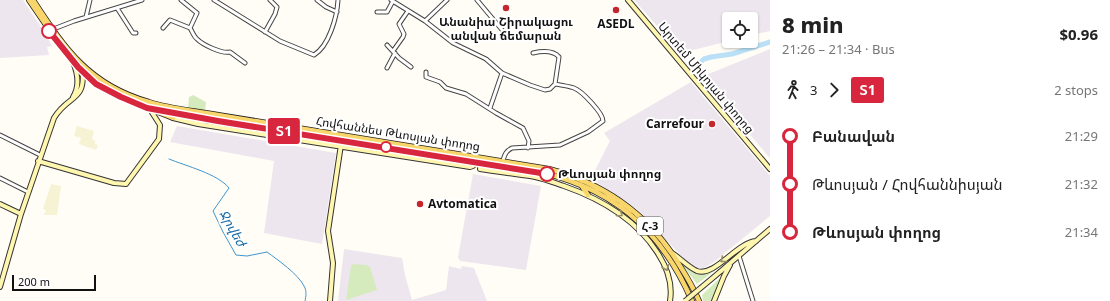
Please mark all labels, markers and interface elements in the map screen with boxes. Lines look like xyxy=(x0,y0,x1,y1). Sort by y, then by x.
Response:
marker: Անանիա Շիրակացու անվան ճեմարան xyxy=(501,3,511,13)
marker: ASEDL xyxy=(611,5,621,15)
text: 8 min xyxy=(782,10,844,39)
map controls xyxy=(722,12,758,48)
button: locate xyxy=(722,12,758,48)
place label: Անանիա Շիրակացու անվան ճեմարան xyxy=(439,13,573,44)
place label: ASEDL xyxy=(597,15,635,32)
street label: Արտեմ Միկոյան փողոց xyxy=(655,18,758,137)
unlabelled marker xyxy=(41,23,57,39)
text: $0.96 xyxy=(1059,24,1098,44)
text: 21:26 – 21:34 · Bus xyxy=(782,40,895,58)
icon: walk xyxy=(782,79,804,101)
icon: forward xyxy=(823,79,845,101)
text: Տ1 xyxy=(859,80,876,99)
text: 3 xyxy=(810,81,817,99)
text: 2 stops xyxy=(1054,81,1098,99)
street label: Հովհաննես Թևոսյան փողոց xyxy=(315,112,481,155)
place label: Carrefour xyxy=(646,115,705,132)
line badge: Տ1 xyxy=(266,118,302,144)
marker: Carrefour xyxy=(707,119,717,129)
text: Տ1 xyxy=(276,121,292,140)
text: Բանավան xyxy=(812,126,895,146)
text: 21:29 xyxy=(1065,127,1098,145)
unlabelled marker xyxy=(380,141,392,153)
place label: Թևոսյան փողոց xyxy=(558,165,661,182)
marker: Թևոսյան փողոց xyxy=(539,166,555,182)
text: Թևոսյան / Հովհաննիսյան xyxy=(812,174,1002,194)
text: 21:32 xyxy=(1065,175,1098,193)
place label: Avtomatica xyxy=(428,195,497,212)
marker: Avtomatica xyxy=(415,199,425,209)
water label: Ջրվեժ xyxy=(215,206,252,251)
one-way arrow xyxy=(616,209,623,217)
road number: Հ-3 xyxy=(637,217,663,235)
text: Թևոսյան փողոց xyxy=(812,222,941,242)
text: 21:34 xyxy=(1065,223,1098,241)
one-way arrow xyxy=(720,256,727,263)
one-way arrow xyxy=(661,264,669,271)
scale bar xyxy=(12,273,96,292)
text: 200 m xyxy=(18,274,50,289)

